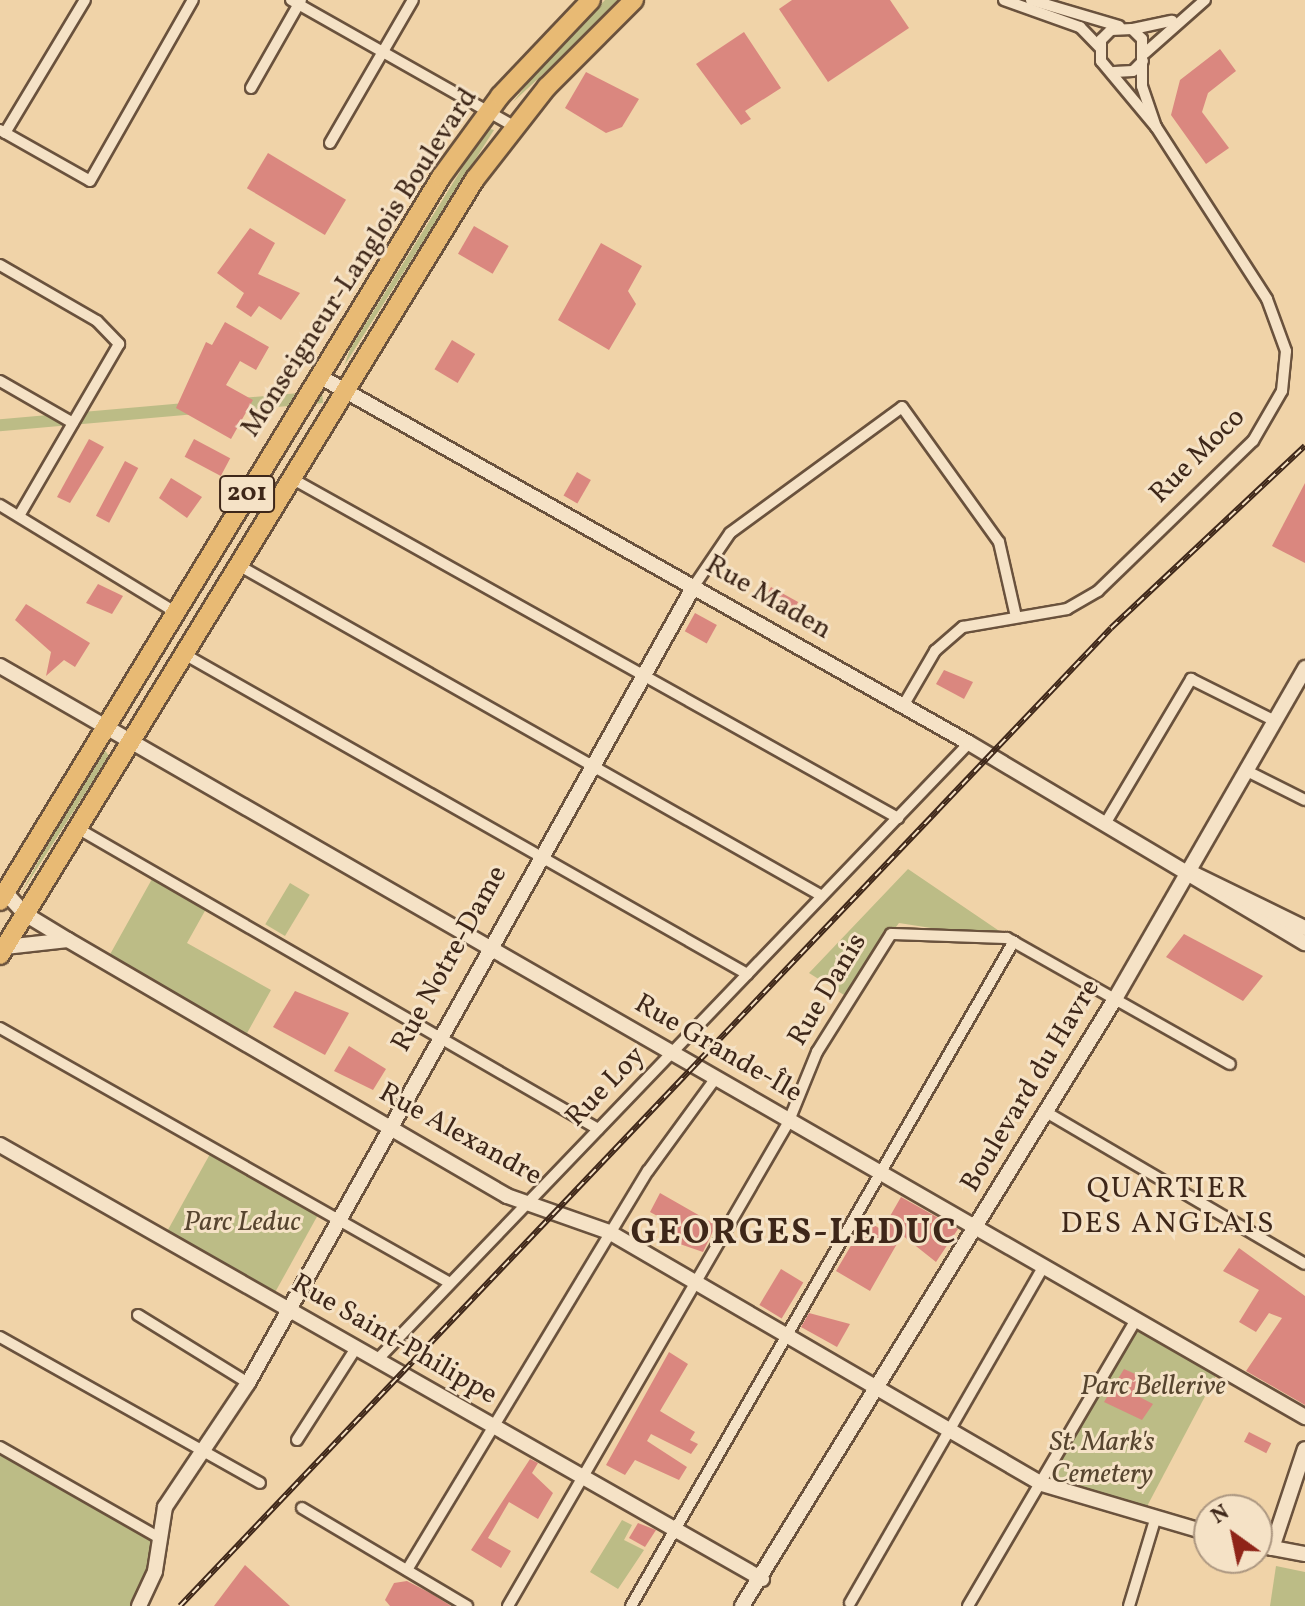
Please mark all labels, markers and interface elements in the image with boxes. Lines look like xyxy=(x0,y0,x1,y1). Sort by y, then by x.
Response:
street label: Monseigneur-Langlois Boulevard xyxy=(234,82,486,444)
street label: Rue Moco xyxy=(1143,401,1253,511)
road number: 201 xyxy=(219,472,275,516)
street label: Rue Maden xyxy=(699,549,837,647)
street label: Rue Notre-Dame xyxy=(385,860,515,1058)
street label: Rue Danis xyxy=(781,928,875,1052)
street label: Boulevard du Havre xyxy=(954,973,1108,1199)
street label: Rue Grande-Île xyxy=(628,987,808,1111)
street label: Rue Loy xyxy=(559,1040,653,1134)
street label: Rue Alexandre xyxy=(373,1076,547,1194)
district label: QUARTIER DES ANGLAIS xyxy=(1061,1171,1275,1242)
park label: Parc Leduc xyxy=(183,1206,301,1240)
district label: GEORGES-LEDUC xyxy=(630,1213,958,1257)
street label: Rue Saint-Philippe xyxy=(285,1267,503,1413)
park label: Parc Bellerive xyxy=(1080,1370,1226,1404)
park label: St. Mark's Cemetery xyxy=(1049,1426,1155,1492)
north arrow xyxy=(1193,1494,1273,1574)
text: N xyxy=(1206,1498,1236,1532)

